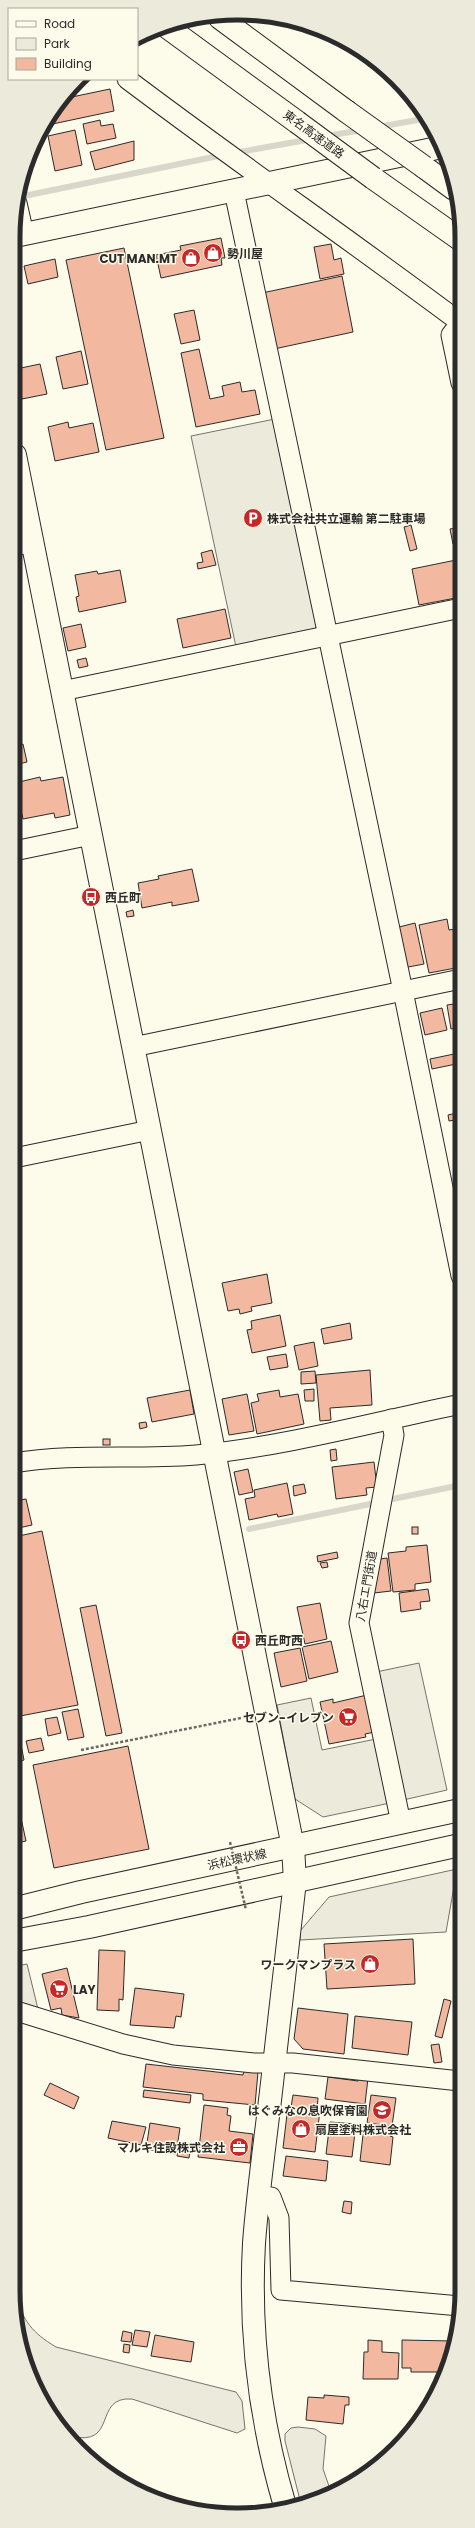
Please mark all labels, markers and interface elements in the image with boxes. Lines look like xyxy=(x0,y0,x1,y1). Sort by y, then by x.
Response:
legend xyxy=(8,8,138,80)
text: Road xyxy=(44,15,75,32)
text: Park xyxy=(44,35,71,52)
text: Building xyxy=(44,55,92,72)
street label: 東名高速道路 xyxy=(280,106,348,162)
shop icon: 勢川屋 xyxy=(202,242,224,264)
place label: 勢川屋 xyxy=(227,245,263,262)
shop icon: CUT MAN.MT xyxy=(180,247,202,269)
place label: CUT MAN.MT xyxy=(99,250,177,267)
parking icon: 株式会社共立運輸 第二駐車場 xyxy=(242,507,264,529)
place label: 株式会社共立運輸 第二駐車場 xyxy=(267,510,426,527)
bus stop icon: 西丘町 xyxy=(80,886,102,908)
place label: 西丘町 xyxy=(105,889,141,906)
street label: 八右エ門街道 xyxy=(351,1549,381,1623)
bus stop icon: 西丘町西 xyxy=(230,1629,252,1651)
place label: 西丘町西 xyxy=(255,1632,303,1649)
supermarket icon: セブン-イレブン xyxy=(337,1706,359,1728)
place label: セブン-イレブン xyxy=(243,1709,334,1726)
street label: 浜松環状線 xyxy=(206,1844,268,1874)
shop icon: ワークマンプラス xyxy=(359,1953,381,1975)
place label: ワークマンプラス xyxy=(261,1956,356,1973)
supermarket icon: LAY xyxy=(48,1978,70,2000)
place label: LAY xyxy=(73,1981,96,1998)
school or university icon: はぐみなの息吹保育園 xyxy=(371,2099,393,2121)
place label: はぐみなの息吹保育園 xyxy=(248,2102,368,2119)
shop icon: 扇屋塗料株式会社 xyxy=(290,2118,312,2140)
place label: 扇屋塗料株式会社 xyxy=(315,2121,411,2138)
office icon: マルキ住設株式会社 xyxy=(228,2136,250,2158)
place label: マルキ住設株式会社 xyxy=(117,2139,225,2156)

